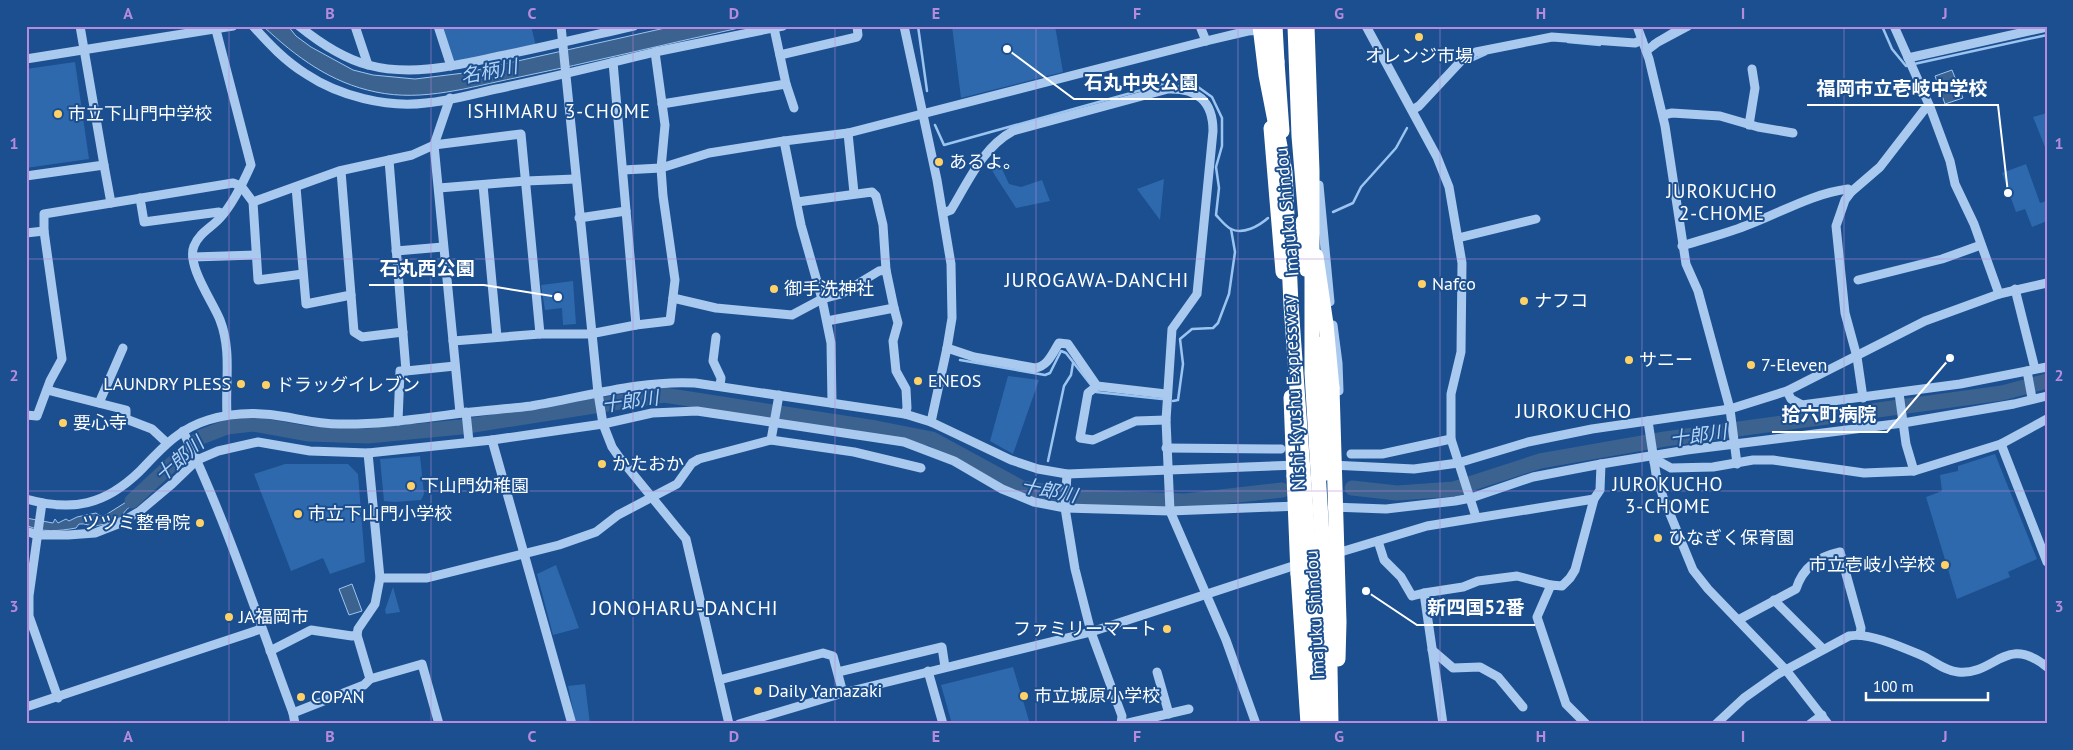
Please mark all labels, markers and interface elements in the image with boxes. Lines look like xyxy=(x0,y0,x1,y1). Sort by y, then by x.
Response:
text: A xyxy=(123,3,133,23)
text: B xyxy=(325,3,335,23)
text: C xyxy=(528,3,537,23)
text: D xyxy=(729,3,739,23)
text: E xyxy=(932,3,940,23)
text: F xyxy=(1133,3,1141,23)
text: G xyxy=(1334,3,1344,23)
text: H xyxy=(1536,3,1546,23)
text: I xyxy=(1741,3,1745,23)
text: J xyxy=(1941,3,1948,23)
marker: オレンジ市場 xyxy=(1413,31,1425,43)
place label: オレンジ市場 xyxy=(1365,44,1473,67)
water label: 名柄川 xyxy=(459,53,521,88)
callout: 石丸中央公園 xyxy=(1074,65,1208,99)
text: 石丸中央公園 xyxy=(1084,70,1198,94)
callout: 福岡市立壱岐中学校 xyxy=(1807,71,1998,105)
text: 福岡市立壱岐中学校 xyxy=(1816,76,1988,100)
district label: ISHIMARU 3-CHOME xyxy=(467,99,651,123)
place label: 市立下山門中学校 xyxy=(68,102,212,125)
marker: 市立下山門中学校 xyxy=(52,108,64,120)
text: 1 xyxy=(9,133,19,153)
text: 1 xyxy=(2054,133,2064,153)
street label: Imajuku Shindou xyxy=(1269,147,1304,278)
place label: あるよ。 xyxy=(949,150,1021,173)
marker: あるよ。 xyxy=(933,156,945,168)
district label: JUROKUCHO 2-CHOME xyxy=(1666,179,1777,225)
callout: 石丸西公園 xyxy=(369,251,484,285)
text: 石丸西公園 xyxy=(379,256,475,280)
district label: JUROGAWA-DANCHI xyxy=(1004,267,1189,293)
place label: Nafco xyxy=(1432,272,1476,295)
place label: 御手洗神社 xyxy=(784,277,874,300)
marker: Nafco xyxy=(1416,278,1428,290)
marker: 御手洗神社 xyxy=(768,283,780,295)
place label: ナフコ xyxy=(1534,289,1588,312)
street label: Nishi-Kyushu Expressway xyxy=(1277,294,1310,491)
marker: ナフコ xyxy=(1518,295,1530,307)
place label: サニー xyxy=(1639,348,1693,371)
place label: 7-Eleven xyxy=(1761,353,1827,376)
marker: サニー xyxy=(1623,354,1635,366)
marker: 7-Eleven xyxy=(1745,359,1757,371)
text: 2 xyxy=(9,365,19,385)
text: 2 xyxy=(2054,365,2064,385)
place label: ENEOS xyxy=(928,369,981,392)
place label: LAUNDRY PLESS xyxy=(103,372,231,395)
place label: ドラッグイレブン xyxy=(276,373,420,396)
marker: ENEOS xyxy=(912,375,924,387)
marker: LAUNDRY PLESS xyxy=(235,378,247,390)
marker: ドラッグイレブン xyxy=(260,379,272,391)
water label: 十郎川 xyxy=(600,385,662,417)
district label: JUROKUCHO xyxy=(1515,398,1632,424)
callout: 拾六町病院 xyxy=(1772,398,1887,432)
text: 拾六町病院 xyxy=(1781,402,1877,426)
place label: 要心寺 xyxy=(73,411,127,434)
marker: 要心寺 xyxy=(57,417,69,429)
water label: 十郎川 xyxy=(1668,419,1730,451)
water label: 十郎川 xyxy=(150,430,210,487)
place label: かたおか xyxy=(612,452,684,475)
marker: かたおか xyxy=(596,458,608,470)
district label: JUROKUCHO 3-CHOME xyxy=(1612,472,1723,518)
water label: 十郎川 xyxy=(1019,473,1081,508)
place label: 下山門幼稚園 xyxy=(421,474,529,497)
marker: 下山門幼稚園 xyxy=(405,480,417,492)
place label: 市立下山門小学校 xyxy=(308,502,452,525)
marker: 市立下山門小学校 xyxy=(292,508,304,520)
place label: ツツミ整骨院 xyxy=(82,511,190,534)
marker: ツツミ整骨院 xyxy=(194,517,206,529)
place label: ひなぎく保育園 xyxy=(1668,526,1794,549)
marker: ひなぎく保育園 xyxy=(1652,532,1664,544)
street label: Imajuku Shindou xyxy=(1300,550,1329,680)
place label: 市立壱岐小学校 xyxy=(1809,553,1935,576)
marker: 市立壱岐小学校 xyxy=(1939,559,1951,571)
callout: 新四国52番 xyxy=(1417,591,1535,625)
district label: JONOHARU-DANCHI xyxy=(590,595,779,621)
text: 新四国52番 xyxy=(1427,595,1525,619)
text: 3 xyxy=(9,596,19,616)
text: 3 xyxy=(2054,596,2064,616)
place label: JA福岡市 xyxy=(238,605,309,628)
marker: JA福岡市 xyxy=(223,611,235,623)
place label: ファミリーマート xyxy=(1013,617,1157,640)
marker: ファミリーマート xyxy=(1161,623,1173,635)
scale bar xyxy=(1866,670,1988,702)
text: 100 m xyxy=(1873,677,1914,696)
place label: Daily Yamazaki xyxy=(768,679,882,702)
place label: 市立城原小学校 xyxy=(1034,684,1160,707)
place label: COPAN xyxy=(311,685,365,708)
marker: Daily Yamazaki xyxy=(752,685,764,697)
marker: 市立城原小学校 xyxy=(1018,690,1030,702)
marker: COPAN xyxy=(295,691,307,703)
text: A xyxy=(123,726,133,746)
text: B xyxy=(325,726,335,746)
text: C xyxy=(528,726,537,746)
text: D xyxy=(729,726,739,746)
text: E xyxy=(932,726,940,746)
text: F xyxy=(1133,726,1141,746)
text: G xyxy=(1334,726,1344,746)
text: H xyxy=(1536,726,1546,746)
text: I xyxy=(1741,726,1745,746)
text: J xyxy=(1941,726,1948,746)

